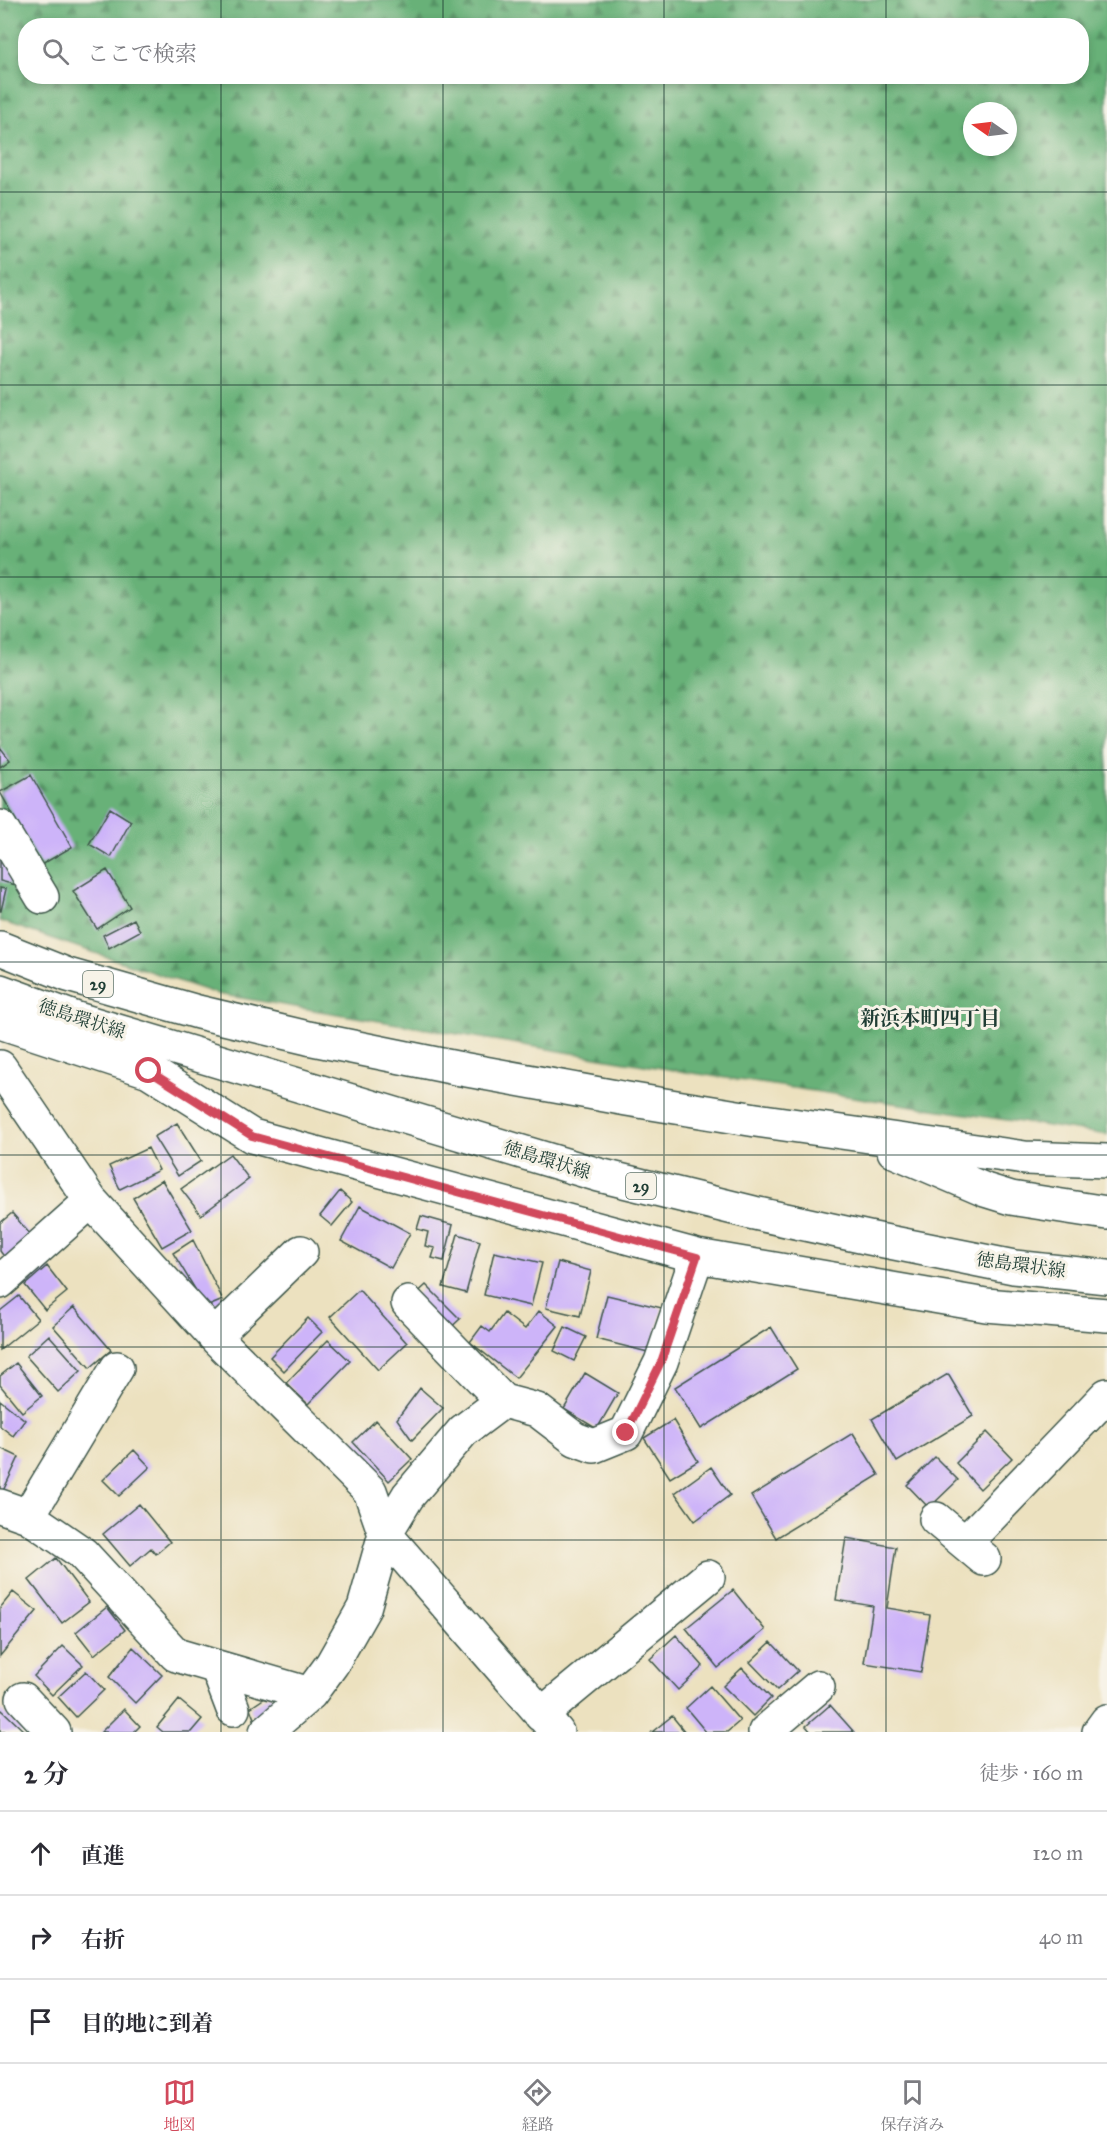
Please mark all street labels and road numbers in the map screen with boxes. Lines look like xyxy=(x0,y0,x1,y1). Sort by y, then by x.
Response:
road number: 29 xyxy=(83,971,113,997)
street label: 徳島環状線 xyxy=(36,995,128,1043)
street label: 徳島環状線 xyxy=(501,1136,593,1184)
road number: 29 xyxy=(626,1173,656,1199)
street label: 徳島環状線 xyxy=(975,1248,1067,1282)

